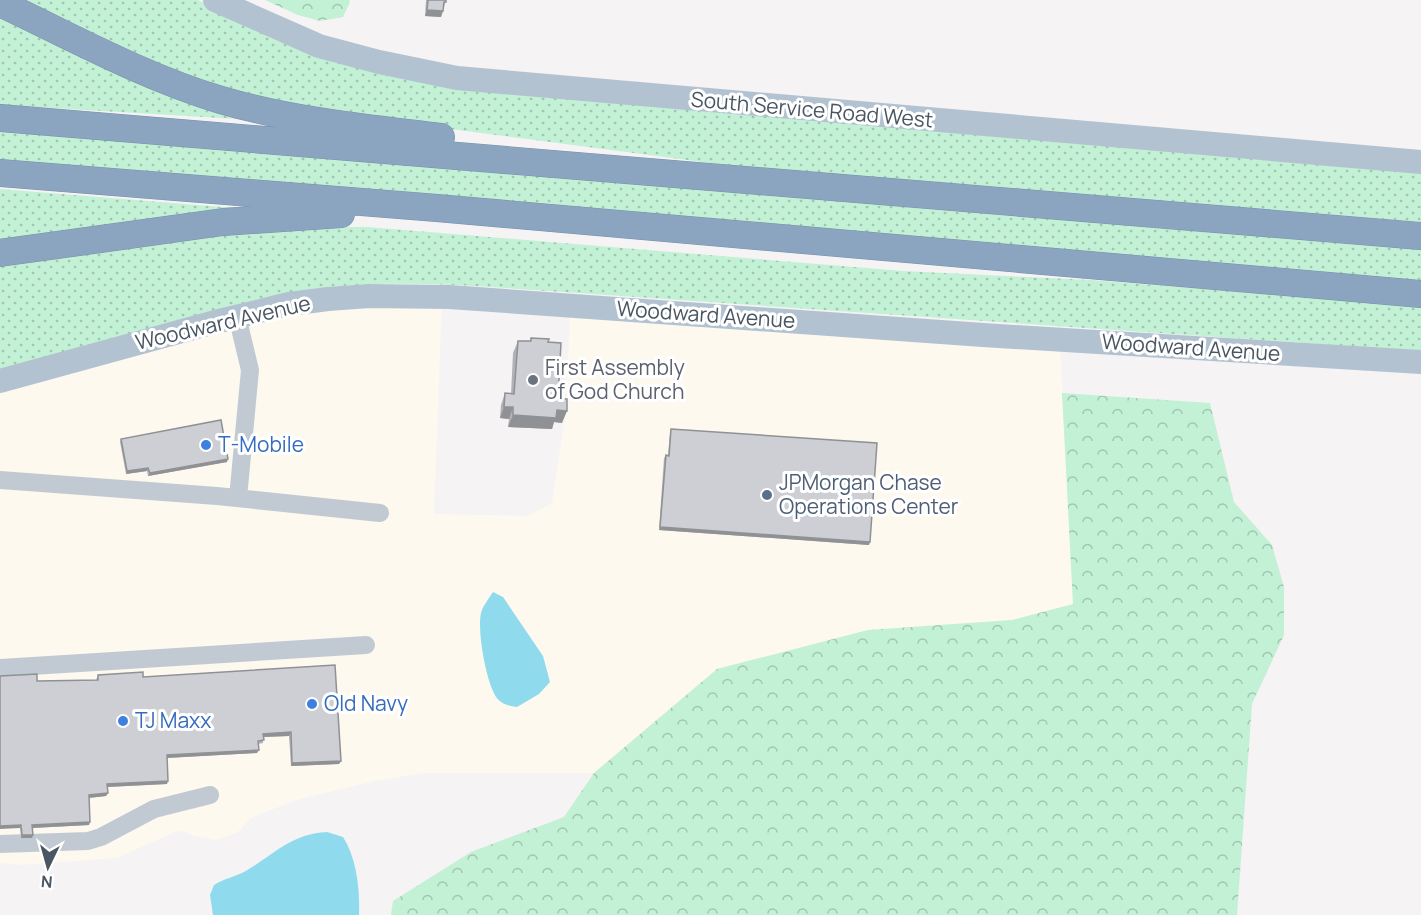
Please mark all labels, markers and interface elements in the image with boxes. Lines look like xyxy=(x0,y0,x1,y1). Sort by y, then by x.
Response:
street label: South Service Road West xyxy=(690,84,934,134)
street label: Woodward Avenue xyxy=(133,288,313,356)
street label: Woodward Avenue xyxy=(616,294,796,334)
street label: Woodward Avenue xyxy=(1101,327,1281,367)
place label: First Assembly of God Church xyxy=(545,353,685,405)
marker: First Assembly of God Church xyxy=(526,373,540,387)
place label: T-Mobile xyxy=(218,430,304,458)
marker: T-Mobile xyxy=(199,438,213,452)
place label: JPMorgan Chase Operations Center xyxy=(779,468,959,520)
marker: JPMorgan Chase Operations Center xyxy=(760,488,774,502)
place label: Old Navy xyxy=(324,689,408,717)
marker: Old Navy xyxy=(305,697,319,711)
place label: TJ Maxx xyxy=(135,706,211,734)
marker: TJ Maxx xyxy=(116,714,130,728)
north arrow xyxy=(18,837,78,897)
text: N xyxy=(40,870,53,893)

